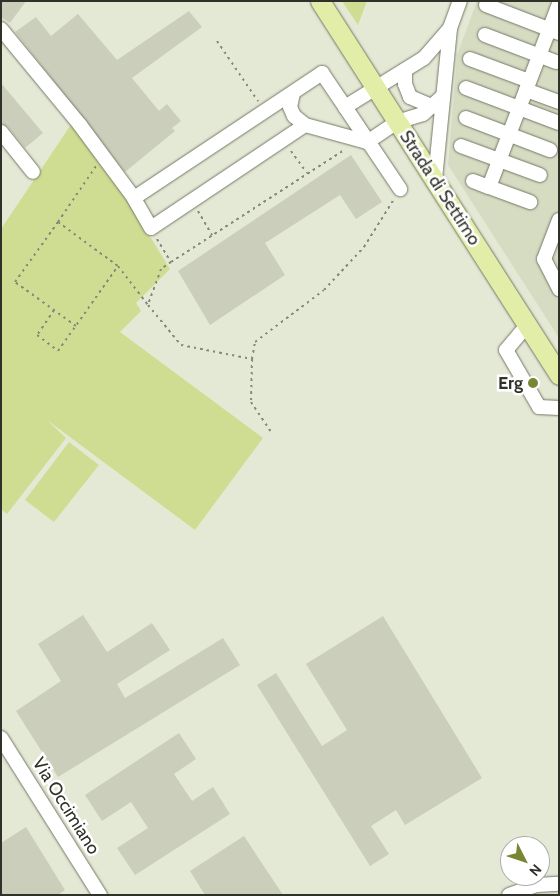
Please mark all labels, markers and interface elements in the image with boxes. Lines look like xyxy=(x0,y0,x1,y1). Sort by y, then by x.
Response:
street label: Strada di Settimo xyxy=(395,127,485,249)
place label: Erg xyxy=(498,372,523,394)
marker: Erg xyxy=(527,377,539,389)
street label: Via Occimiano xyxy=(28,754,104,858)
north arrow xyxy=(500,836,550,886)
text: N xyxy=(526,861,546,880)

